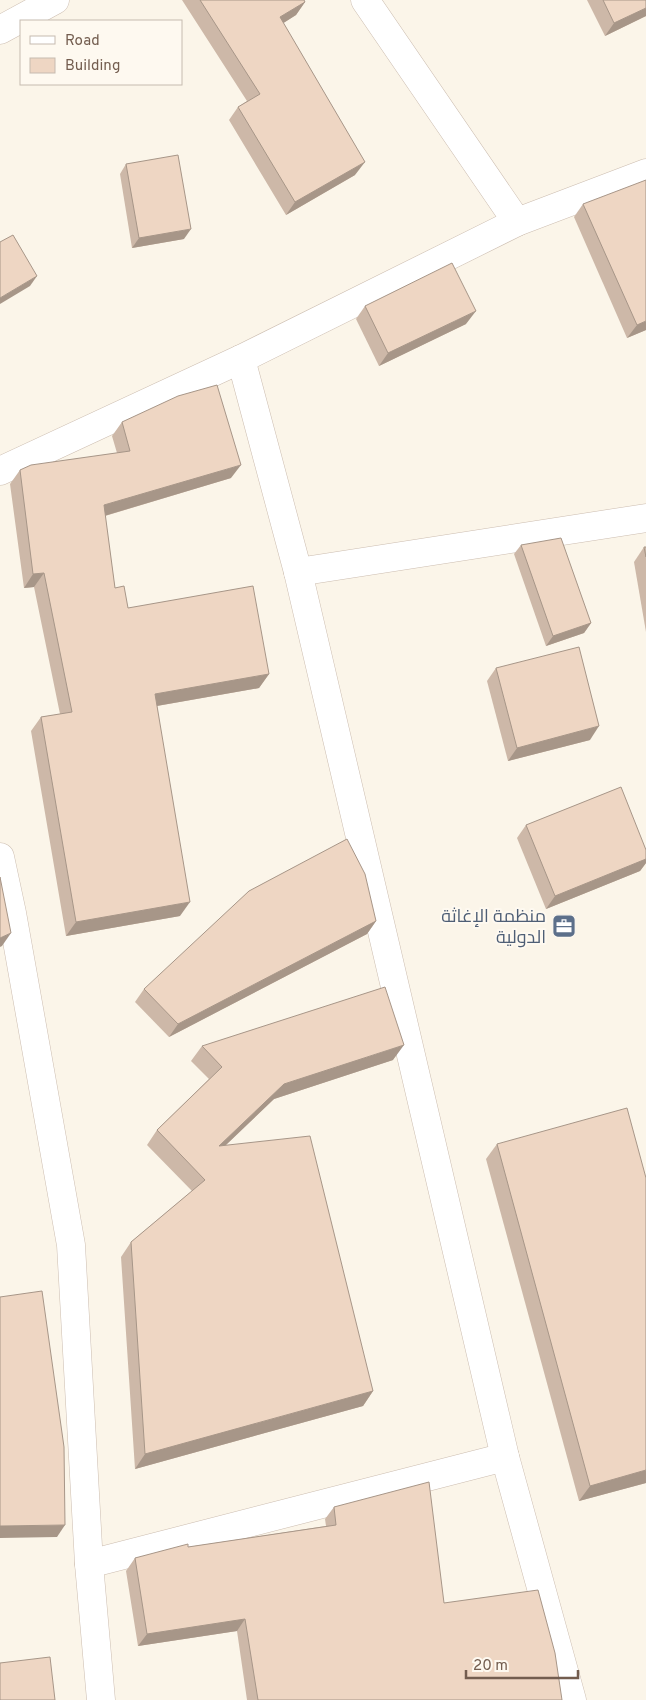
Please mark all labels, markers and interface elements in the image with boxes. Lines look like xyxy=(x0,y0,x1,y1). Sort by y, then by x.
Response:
legend xyxy=(20,20,182,85)
text: Road xyxy=(65,32,100,51)
text: Building xyxy=(65,57,120,76)
place label: منظمة الإغاثة الدولية xyxy=(441,906,546,950)
office icon: منظمة الإغاثة الدولية xyxy=(551,913,577,939)
scale bar xyxy=(466,1648,578,1680)
text: 20 m xyxy=(473,1657,508,1676)

